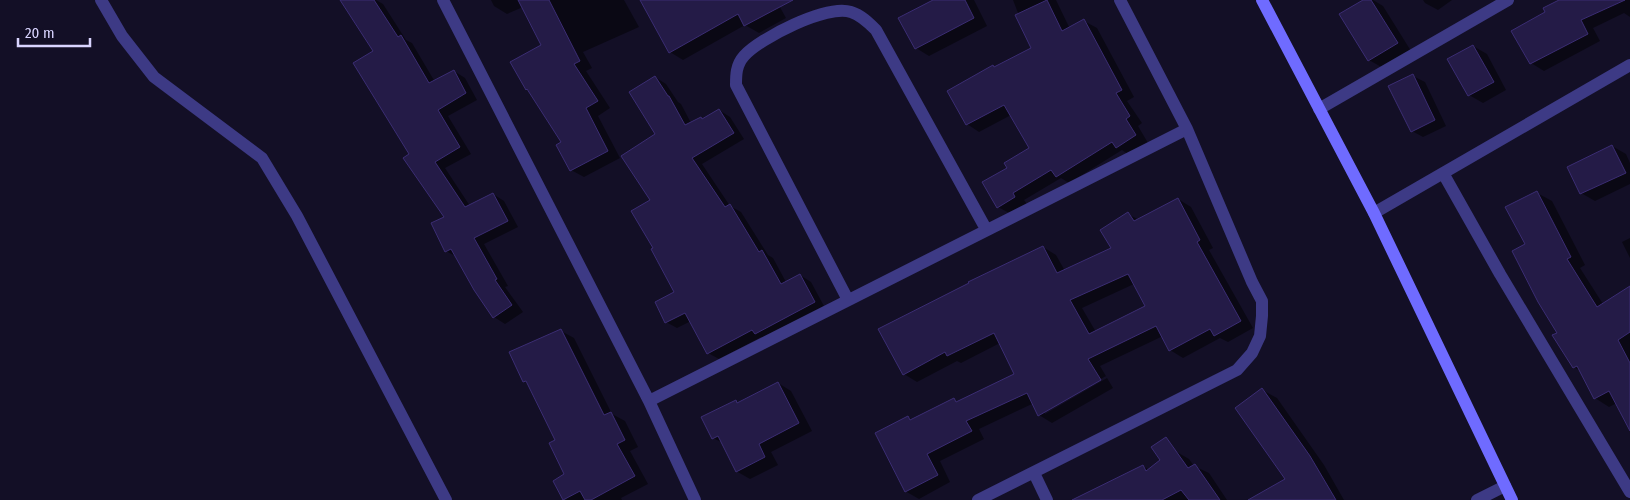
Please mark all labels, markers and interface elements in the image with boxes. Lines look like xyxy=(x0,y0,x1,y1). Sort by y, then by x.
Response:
scale bar xyxy=(18,15,90,47)
text: 20 m xyxy=(25,24,55,42)

